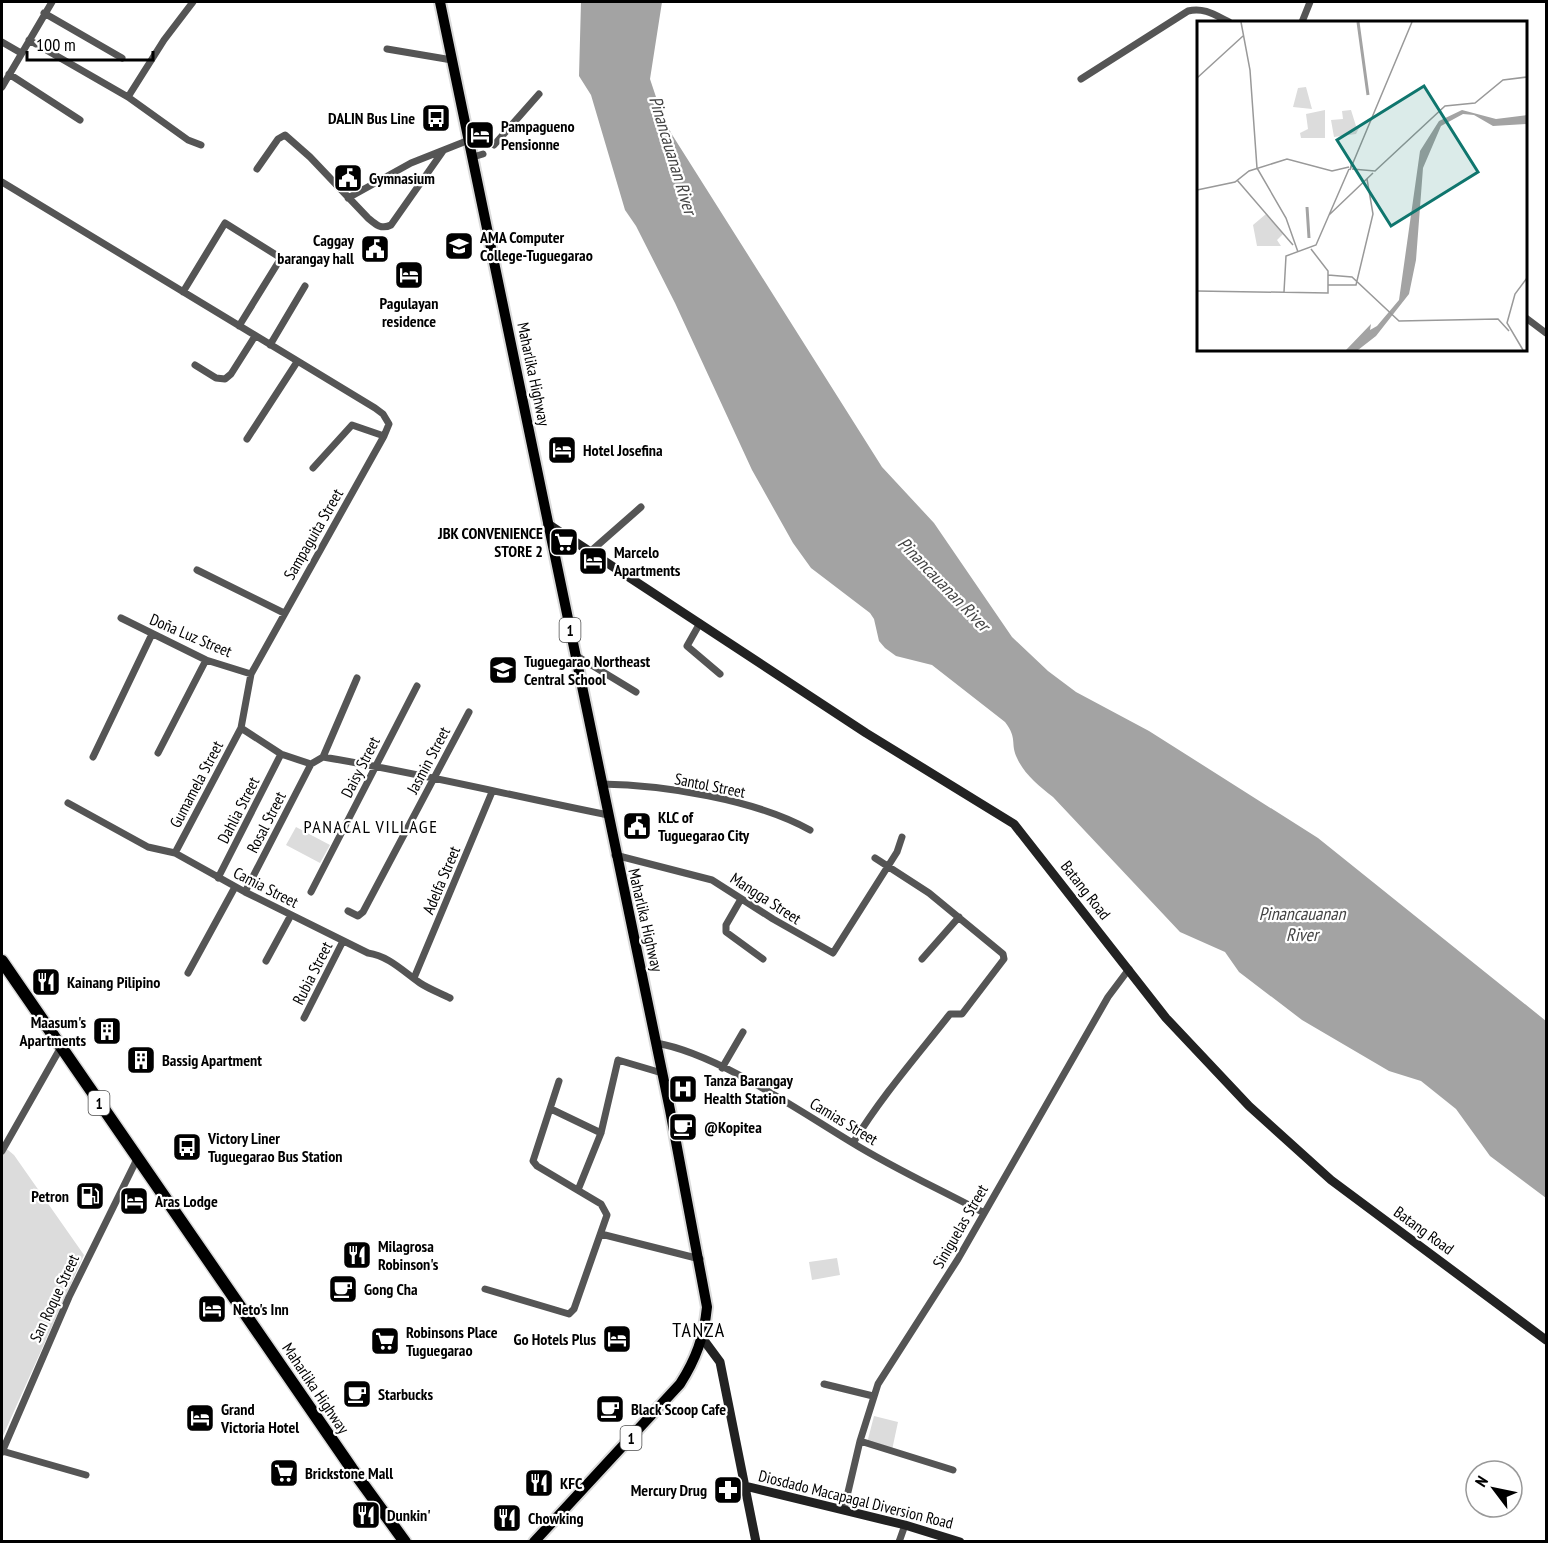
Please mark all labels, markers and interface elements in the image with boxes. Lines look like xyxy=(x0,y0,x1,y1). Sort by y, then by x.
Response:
inset map xyxy=(1197,21,1527,351)
scale bar xyxy=(27,24,153,62)
text: 100 m xyxy=(36,33,76,56)
water label: Pinancauanan River xyxy=(644,93,703,220)
bus stop icon: DALIN Bus Line xyxy=(420,102,452,134)
place label: DALIN Bus Line xyxy=(328,108,415,128)
place label: Pampagueno Pensionne xyxy=(501,116,575,154)
hotel icon: Pampagueno Pensionne xyxy=(464,119,496,151)
public building icon: Gymnasium xyxy=(332,162,364,194)
place label: Gymnasium xyxy=(369,168,435,188)
place label: AMA Computer College-Tuguegarao xyxy=(479,227,593,265)
place label: Caggay barangay hall xyxy=(277,230,355,268)
school or university icon: AMA Computer College-Tuguegarao xyxy=(443,230,475,262)
public building icon: Caggay barangay hall xyxy=(359,233,391,265)
hotel icon: Pagulayan residence xyxy=(393,259,425,291)
place label: Pagulayan residence xyxy=(380,293,438,331)
street label: Maharlika Highway xyxy=(513,320,555,428)
hotel icon: Hotel Josefina xyxy=(546,434,578,466)
place label: Hotel Josefina xyxy=(583,440,663,460)
street label: Sampaguita Street xyxy=(279,484,347,583)
place label: JBK CONVENIENCE STORE 2 xyxy=(437,523,543,561)
supermarket icon: JBK CONVENIENCE STORE 2 xyxy=(548,526,580,558)
water label: Pinancauanan River xyxy=(893,532,997,638)
place label: Marcelo Apartments xyxy=(613,542,681,580)
hotel icon: Marcelo Apartments xyxy=(577,545,609,577)
street label: Doña Luz Street xyxy=(147,609,236,662)
road number: 1 xyxy=(560,618,580,642)
place label: Tuguegarao Northeast Central School xyxy=(524,651,651,689)
school or university icon: Tuguegarao Northeast Central School xyxy=(487,654,519,686)
street label: Jasmin Street xyxy=(402,723,454,798)
street label: Daisy Street xyxy=(336,733,384,801)
street label: Gumamela Street xyxy=(165,737,227,831)
street label: Santol Street xyxy=(673,768,748,802)
street label: Dahlia Street xyxy=(213,773,264,847)
street label: Rosal Street xyxy=(242,788,290,856)
place label: KLC of Tuguegarao City xyxy=(658,807,750,845)
public building icon: KLC of Tuguegarao City xyxy=(621,810,653,842)
district label: PANACAL VILLAGE xyxy=(304,815,438,838)
street label: Adelfa Street xyxy=(418,842,464,917)
street label: Batang Road xyxy=(1057,857,1115,924)
street label: Camia Street xyxy=(230,862,302,912)
street label: Maharlika Highway xyxy=(624,866,668,974)
street label: Mangga Street xyxy=(727,868,806,929)
water label: Pinancauanan River xyxy=(1259,902,1346,946)
street label: Rubia Street xyxy=(288,938,337,1008)
restaurant icon: Kainang Pilipino xyxy=(30,966,62,998)
place label: Kainang Pilipino xyxy=(67,972,160,992)
place label: Maasum's Apartments xyxy=(19,1012,86,1050)
building icon: Maasum's Apartments xyxy=(91,1015,123,1047)
building icon: Bassig Apartment xyxy=(125,1044,157,1076)
place label: Bassig Apartment xyxy=(162,1050,262,1070)
place label: Tanza Barangay Health Station xyxy=(704,1070,794,1108)
hospital icon: Tanza Barangay Health Station xyxy=(667,1073,699,1105)
road number: 1 xyxy=(88,1091,110,1115)
street label: Camias Street xyxy=(806,1093,882,1149)
cafe icon: @Kopitea xyxy=(667,1111,699,1143)
place label: @Kopitea xyxy=(704,1117,762,1137)
place label: Victory Liner Tuguegarao Bus Station xyxy=(207,1128,343,1166)
bus stop icon: Victory Liner Tuguegarao Bus Station xyxy=(171,1131,203,1163)
fuel station icon: Petron xyxy=(74,1180,106,1212)
street label: Siniguelas Street xyxy=(928,1180,992,1271)
hotel icon: Aras Lodge xyxy=(118,1185,150,1217)
place label: Petron xyxy=(31,1186,69,1206)
place label: Aras Lodge xyxy=(154,1191,218,1211)
street label: Batang Road xyxy=(1390,1202,1458,1259)
place label: Milagrosa Robinson's xyxy=(378,1236,439,1274)
restaurant icon: Milagrosa Robinson's xyxy=(341,1239,373,1271)
street label: San Roque Street xyxy=(25,1250,83,1345)
cafe icon: Gong Cha xyxy=(327,1273,359,1305)
place label: Gong Cha xyxy=(364,1279,418,1299)
hotel icon: Neto's Inn xyxy=(196,1293,228,1325)
place label: Neto's Inn xyxy=(233,1299,289,1319)
district label: TANZA xyxy=(672,1317,726,1343)
place label: Robinsons Place Tuguegarao xyxy=(406,1322,498,1360)
hotel icon: Go Hotels Plus xyxy=(601,1323,633,1355)
supermarket icon: Robinsons Place Tuguegarao xyxy=(369,1325,401,1357)
place label: Go Hotels Plus xyxy=(513,1329,596,1349)
street label: Maharlika Highway xyxy=(278,1339,354,1437)
cafe icon: Starbucks xyxy=(341,1378,373,1410)
place label: Starbucks xyxy=(378,1384,433,1404)
cafe icon: Black Scoop Cafe xyxy=(594,1393,626,1425)
place label: Grand Victoria Hotel xyxy=(220,1399,299,1437)
place label: Black Scoop Cafe xyxy=(631,1399,726,1419)
hotel icon: Grand Victoria Hotel xyxy=(184,1402,216,1434)
road number: 1 xyxy=(620,1426,642,1450)
supermarket icon: Brickstone Mall xyxy=(268,1457,300,1489)
north arrow xyxy=(1464,1459,1524,1519)
place label: Brickstone Mall xyxy=(305,1463,393,1483)
street label: Diosdado Macapagal Diversion Road xyxy=(757,1465,955,1533)
restaurant icon: KFC xyxy=(523,1467,555,1499)
text: N xyxy=(1471,1472,1492,1490)
place label: KFC xyxy=(560,1473,583,1493)
pharmacy icon: Mercury Drug xyxy=(712,1474,744,1506)
place label: Mercury Drug xyxy=(631,1480,707,1500)
restaurant icon: Dunkin' xyxy=(350,1499,382,1531)
restaurant icon: Chowking xyxy=(491,1502,523,1534)
place label: Dunkin' xyxy=(387,1505,431,1525)
place label: Chowking xyxy=(528,1508,584,1528)

